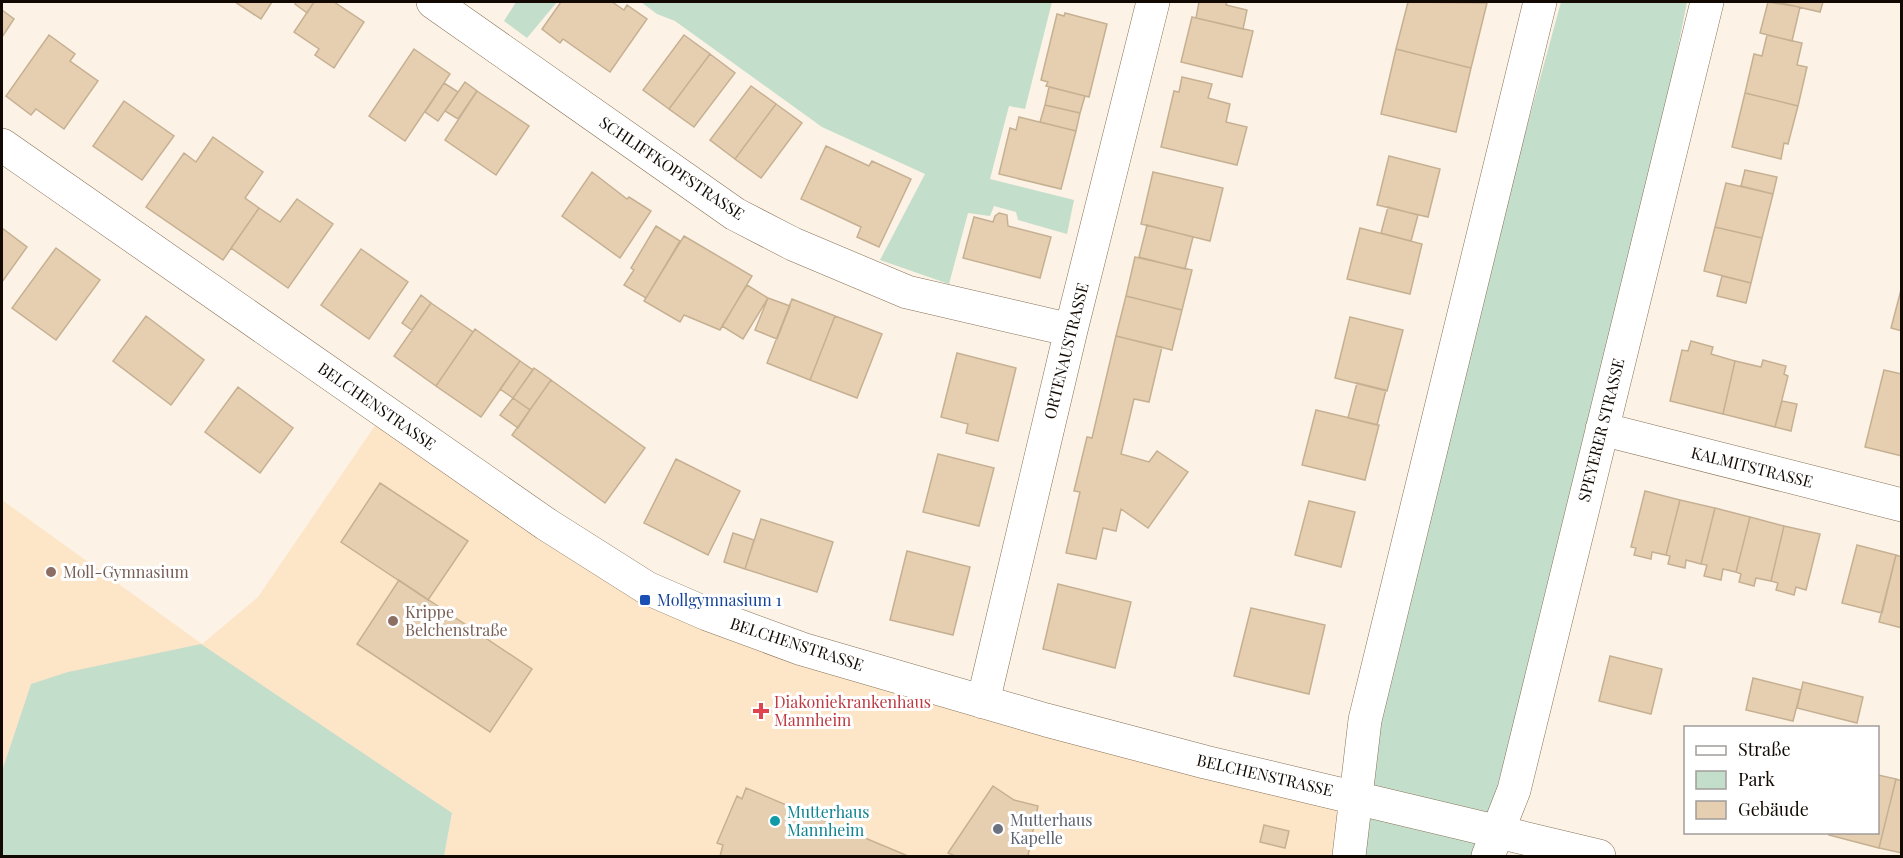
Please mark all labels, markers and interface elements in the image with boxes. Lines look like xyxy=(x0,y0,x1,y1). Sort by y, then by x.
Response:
street label: SCHLIFFKOPFSTRASSE xyxy=(596,111,749,224)
street label: ORTENAUSTRASSE xyxy=(1038,280,1093,421)
street label: SPEYERER STRASSE xyxy=(1573,356,1629,504)
street label: BELCHENSTRASSE xyxy=(314,357,440,454)
street label: KALMITSTRASSE xyxy=(1689,441,1815,492)
place label: Moll-Gymnasium xyxy=(63,561,189,582)
marker: Moll-Gymnasium xyxy=(44,565,58,579)
place label: Mollgymnasium 1 xyxy=(657,589,782,610)
marker: Mollgymnasium 1 xyxy=(638,593,652,607)
place label: Krippe Belchenstraße xyxy=(405,601,508,640)
street label: BELCHENSTRASSE xyxy=(728,612,867,675)
marker: Krippe Belchenstraße xyxy=(386,614,400,628)
place label: Diakoniekrankenhaus Mannheim xyxy=(774,691,931,730)
marker: Diakoniekrankenhaus Mannheim xyxy=(752,702,770,720)
legend xyxy=(1684,726,1879,834)
text: Straße xyxy=(1738,737,1791,761)
street label: BELCHENSTRASSE xyxy=(1195,749,1335,800)
text: Park xyxy=(1738,767,1775,791)
text: Gebäude xyxy=(1738,797,1809,821)
place label: Mutterhaus Mannheim xyxy=(787,801,869,840)
place label: Mutterhaus Kapelle xyxy=(1010,809,1092,848)
marker: Mutterhaus Mannheim xyxy=(768,814,782,828)
marker: Mutterhaus Kapelle xyxy=(991,822,1005,836)

